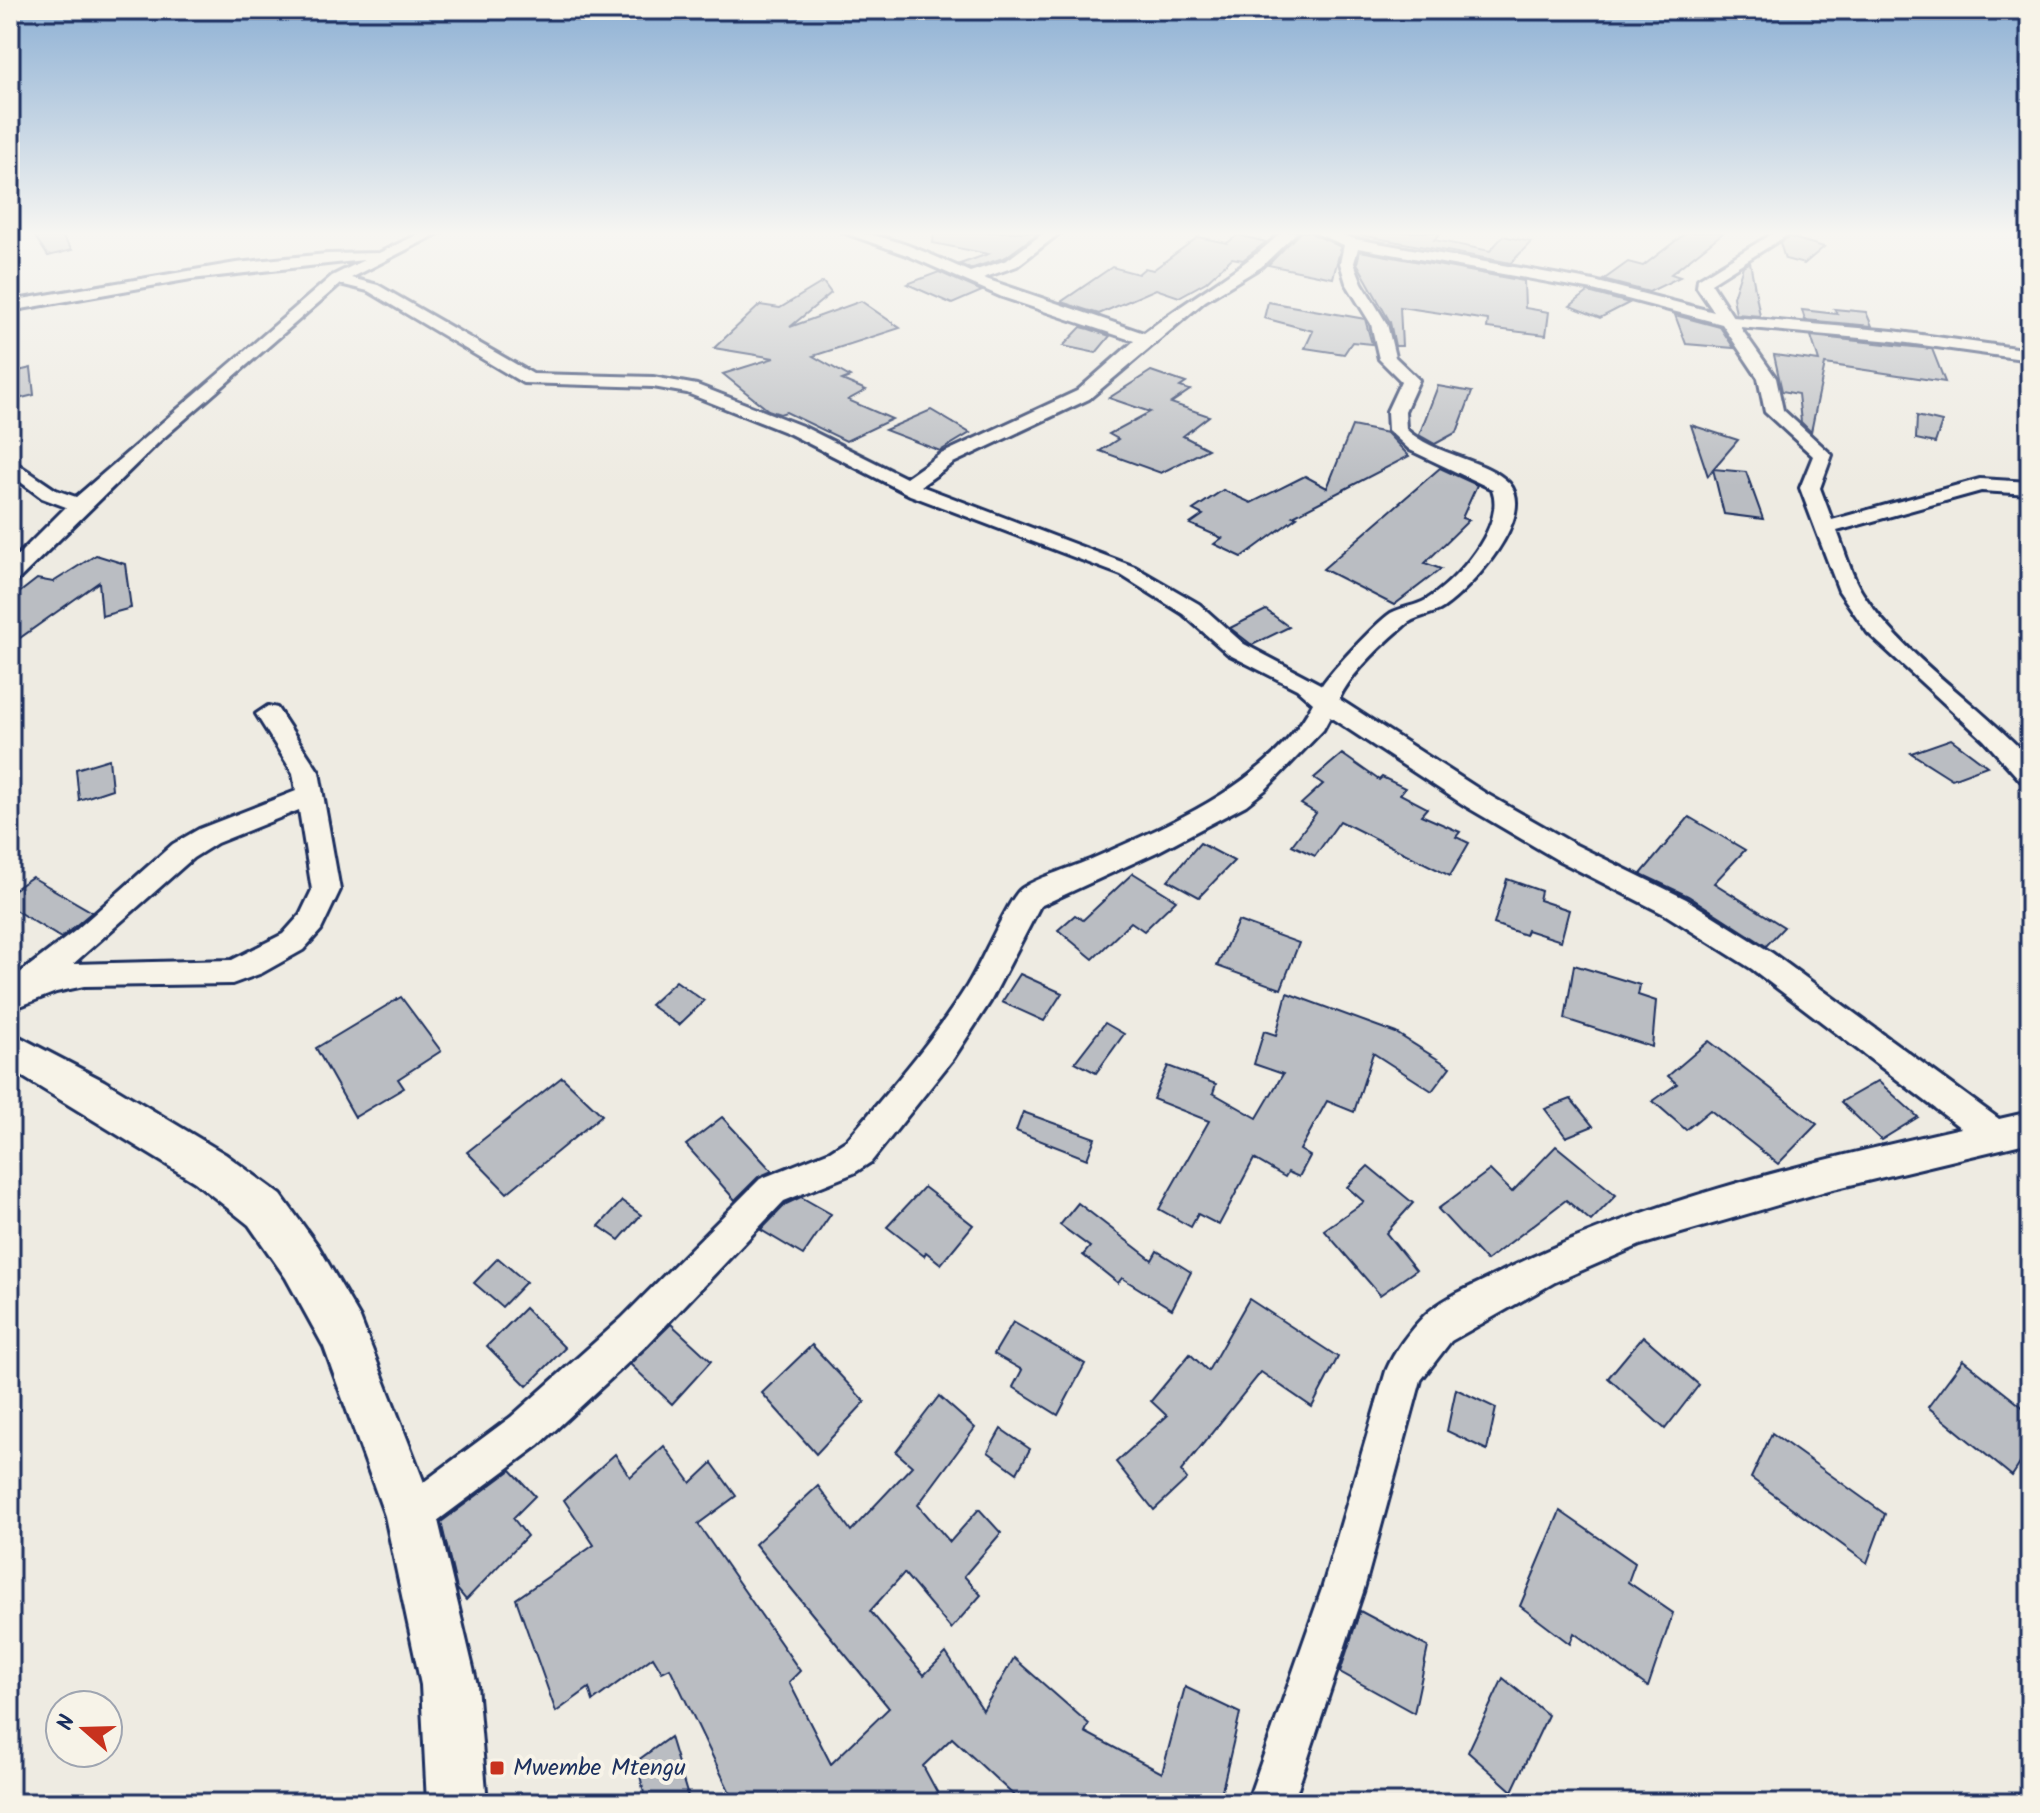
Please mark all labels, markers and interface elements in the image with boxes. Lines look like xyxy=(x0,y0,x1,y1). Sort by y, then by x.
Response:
north arrow xyxy=(44,1689,124,1769)
text: N xyxy=(49,1710,86,1736)
place label: Mwembe Mtengu xyxy=(513,1749,686,1788)
marker: Mwembe Mtengu xyxy=(488,1759,506,1777)

